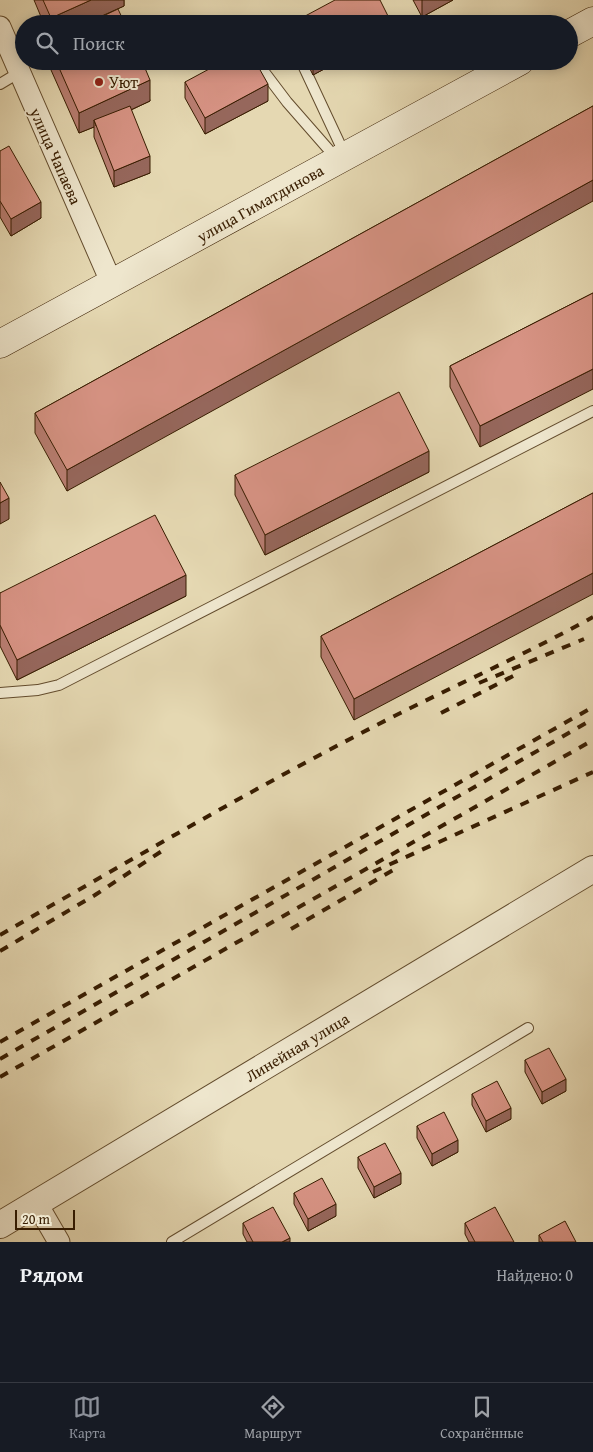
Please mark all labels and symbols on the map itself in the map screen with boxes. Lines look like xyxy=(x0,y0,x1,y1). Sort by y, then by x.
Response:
place label: Уют xyxy=(109,70,138,94)
marker: Уют xyxy=(93,76,105,88)
street label: улица Чапаева xyxy=(24,103,88,209)
street label: улица Гиматдинова xyxy=(191,158,328,248)
street label: Линейная улица xyxy=(240,1006,354,1088)
scale bar xyxy=(15,1207,75,1230)

